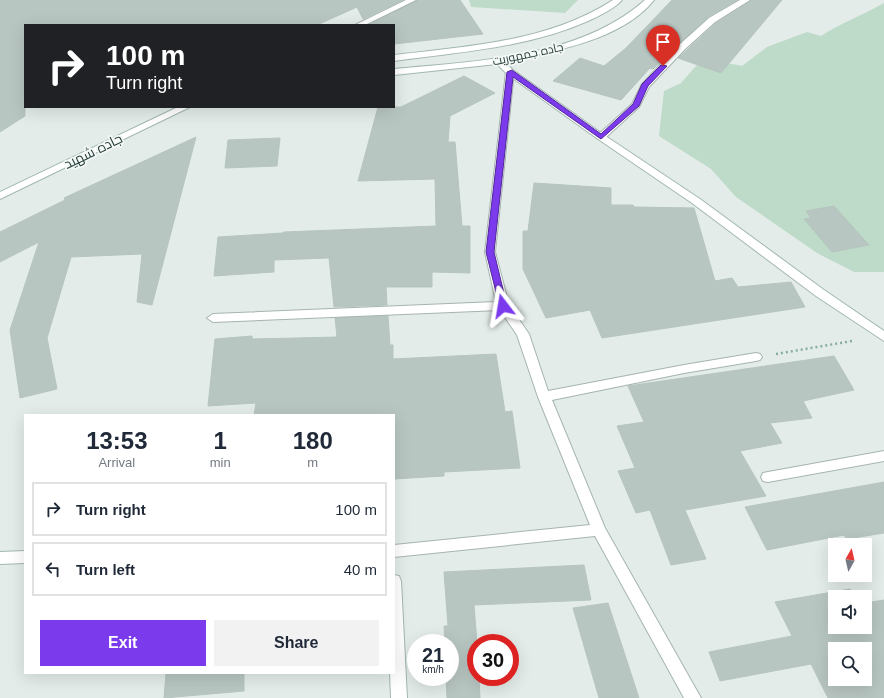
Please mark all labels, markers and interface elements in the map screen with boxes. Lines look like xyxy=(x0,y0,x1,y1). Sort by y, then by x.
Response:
pin xyxy=(646,25,680,66)
icon: arrive xyxy=(652,31,674,53)
icon: right xyxy=(40,40,92,92)
text: 100 m xyxy=(106,40,185,71)
street label: جاده جمهوریت xyxy=(491,40,565,68)
text: Turn right xyxy=(106,73,182,93)
street label: جاده شهید xyxy=(61,130,125,172)
position arrow xyxy=(482,285,524,327)
text: 13:53 xyxy=(86,427,148,454)
text: 1 xyxy=(213,427,227,454)
text: 180 xyxy=(293,427,333,454)
text: Arrival xyxy=(98,455,135,470)
text: min xyxy=(210,455,231,470)
text: m xyxy=(307,455,318,470)
icon: right xyxy=(42,498,64,520)
text: Turn right xyxy=(76,501,146,518)
text: 100 m xyxy=(335,501,377,518)
north arrow xyxy=(828,538,872,582)
map controls xyxy=(828,538,872,686)
icon: left xyxy=(42,558,64,580)
text: Turn left xyxy=(76,561,135,578)
text: 40 m xyxy=(344,561,377,578)
button: sound xyxy=(828,590,872,634)
button: Exit xyxy=(40,620,206,666)
button: Share xyxy=(214,620,379,666)
speed limit sign: 30 xyxy=(467,634,519,686)
button: search xyxy=(828,642,872,686)
text: 21 xyxy=(422,644,444,666)
text: km/h xyxy=(422,664,444,675)

